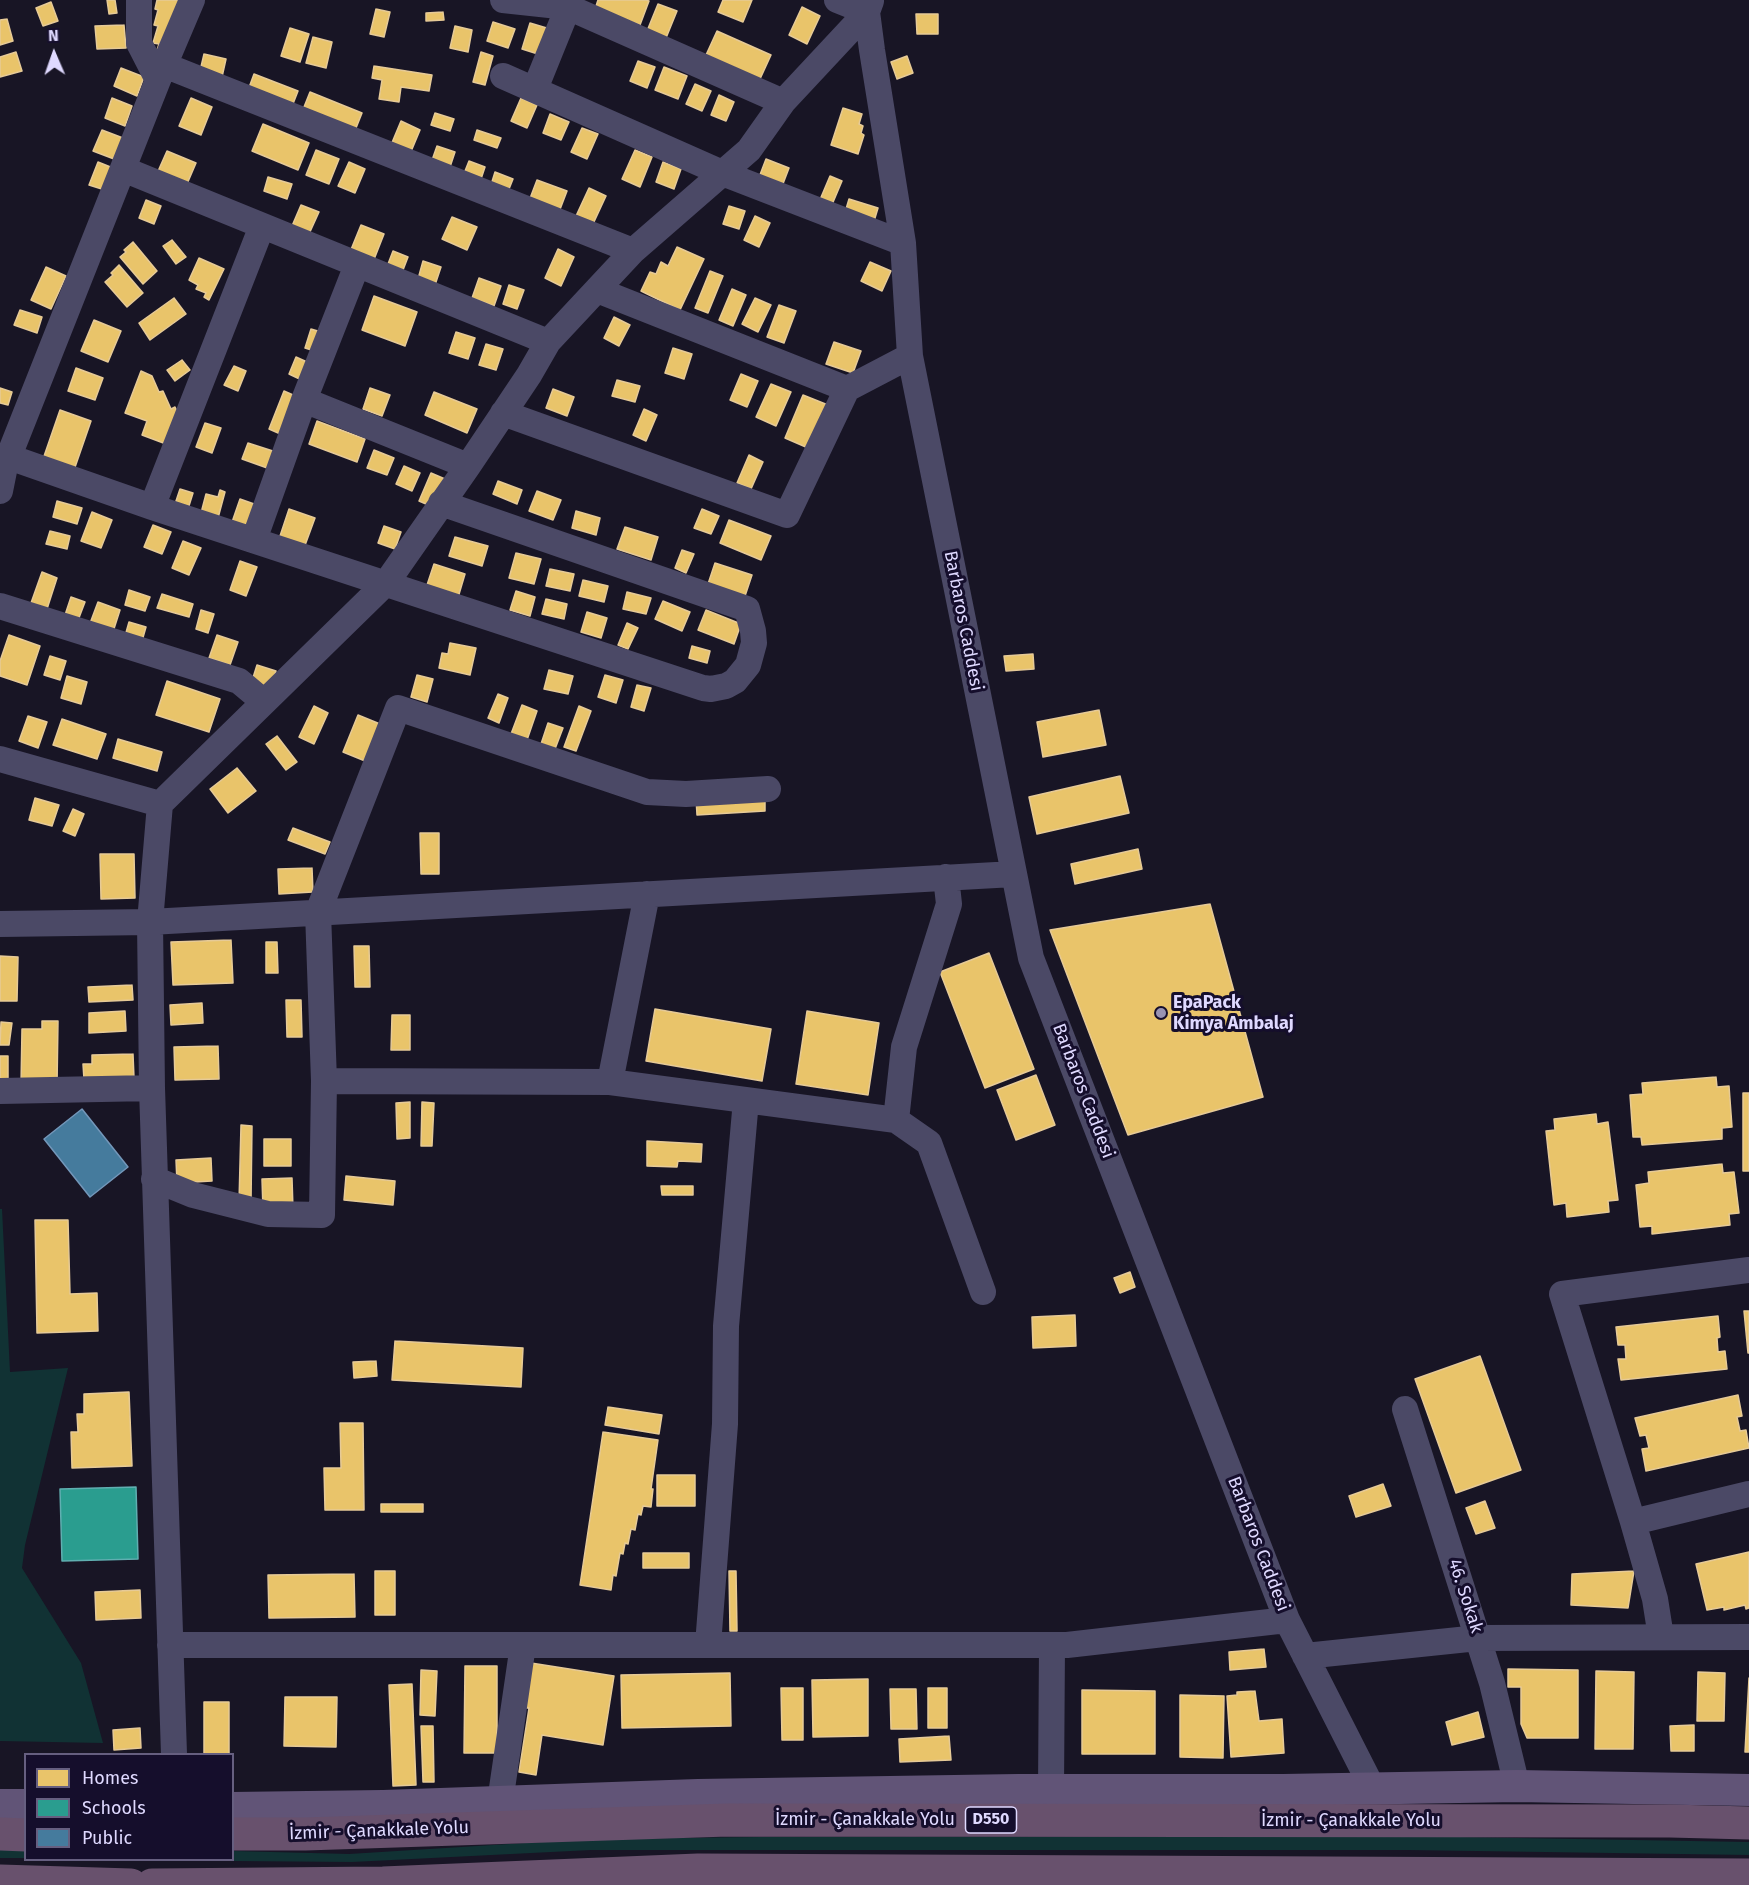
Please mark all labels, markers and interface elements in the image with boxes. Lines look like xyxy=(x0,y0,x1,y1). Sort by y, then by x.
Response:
north arrow xyxy=(24,24,84,84)
text: N xyxy=(48,26,59,45)
street label: Barbaros Caddesi xyxy=(939,549,987,693)
place label: EpaPack Kimya Ambalaj xyxy=(1173,992,1294,1034)
marker: EpaPack Kimya Ambalaj xyxy=(1154,1006,1168,1020)
street label: Barbaros Caddesi xyxy=(1047,1021,1119,1161)
street label: Barbaros Caddesi xyxy=(1222,1474,1294,1614)
street label: 46. Sokak xyxy=(1443,1556,1487,1636)
legend xyxy=(24,1753,234,1861)
text: Homes xyxy=(82,1767,138,1789)
text: Schools xyxy=(82,1797,146,1819)
road number: D550 xyxy=(966,1807,1016,1833)
street label: İzmir - Çanakkale Yolu xyxy=(775,1809,955,1831)
street label: İzmir - Çanakkale Yolu xyxy=(1261,1810,1441,1832)
street label: İzmir - Çanakkale Yolu xyxy=(289,1817,469,1845)
text: Public xyxy=(82,1827,132,1849)

